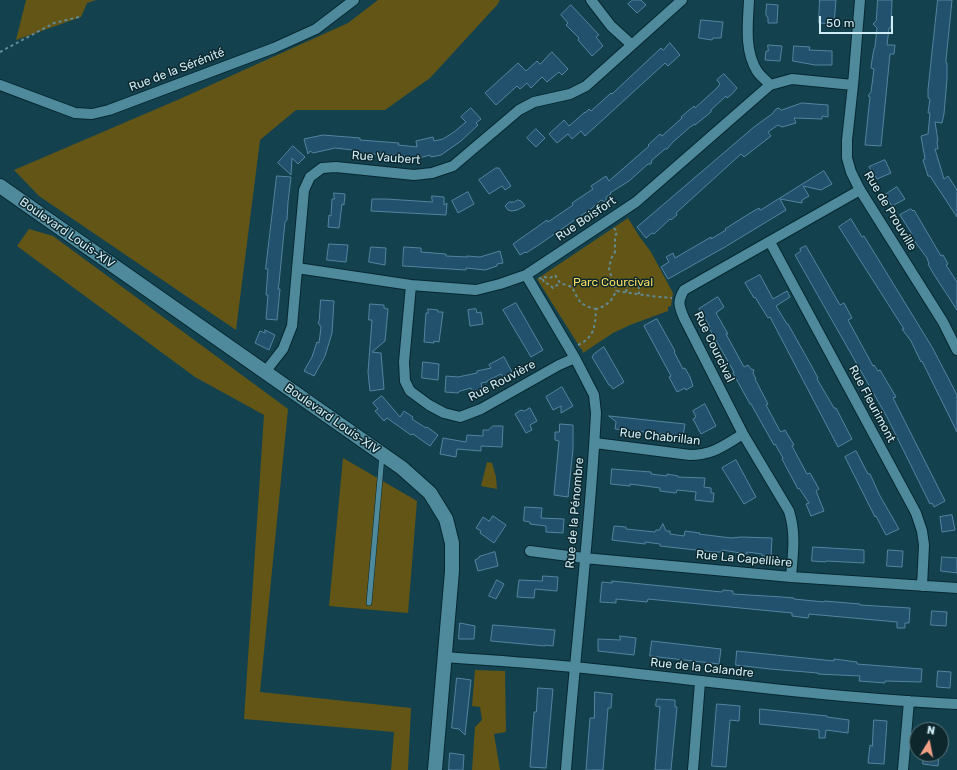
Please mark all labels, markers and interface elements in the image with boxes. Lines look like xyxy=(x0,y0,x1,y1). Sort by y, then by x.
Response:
scale bar xyxy=(821,8,895,34)
text: 50 m xyxy=(826,16,854,30)
street label: Rue de la Sérénité xyxy=(127,45,227,95)
street label: Rue Vaubert xyxy=(351,148,421,168)
street label: Rue de Prouville xyxy=(861,169,919,253)
street label: Rue Boisfort xyxy=(553,194,619,244)
street label: Boulevard Louis-XIV xyxy=(17,195,117,271)
park label: Parc Courcival xyxy=(573,276,653,290)
street label: Rue Courcival xyxy=(691,309,737,385)
street label: Rue Rouvière xyxy=(466,357,538,405)
street label: Rue Fleurimont xyxy=(846,363,898,445)
street label: Boulevard Louis-XIV xyxy=(282,381,382,457)
street label: Rue Chabrillan xyxy=(619,426,701,448)
street label: Rue de la Pénombre xyxy=(563,457,587,569)
street label: Rue La Capellière xyxy=(695,548,793,570)
street label: Rue de la Calandre xyxy=(650,655,754,681)
north arrow xyxy=(909,722,949,762)
text: N xyxy=(926,724,936,738)

